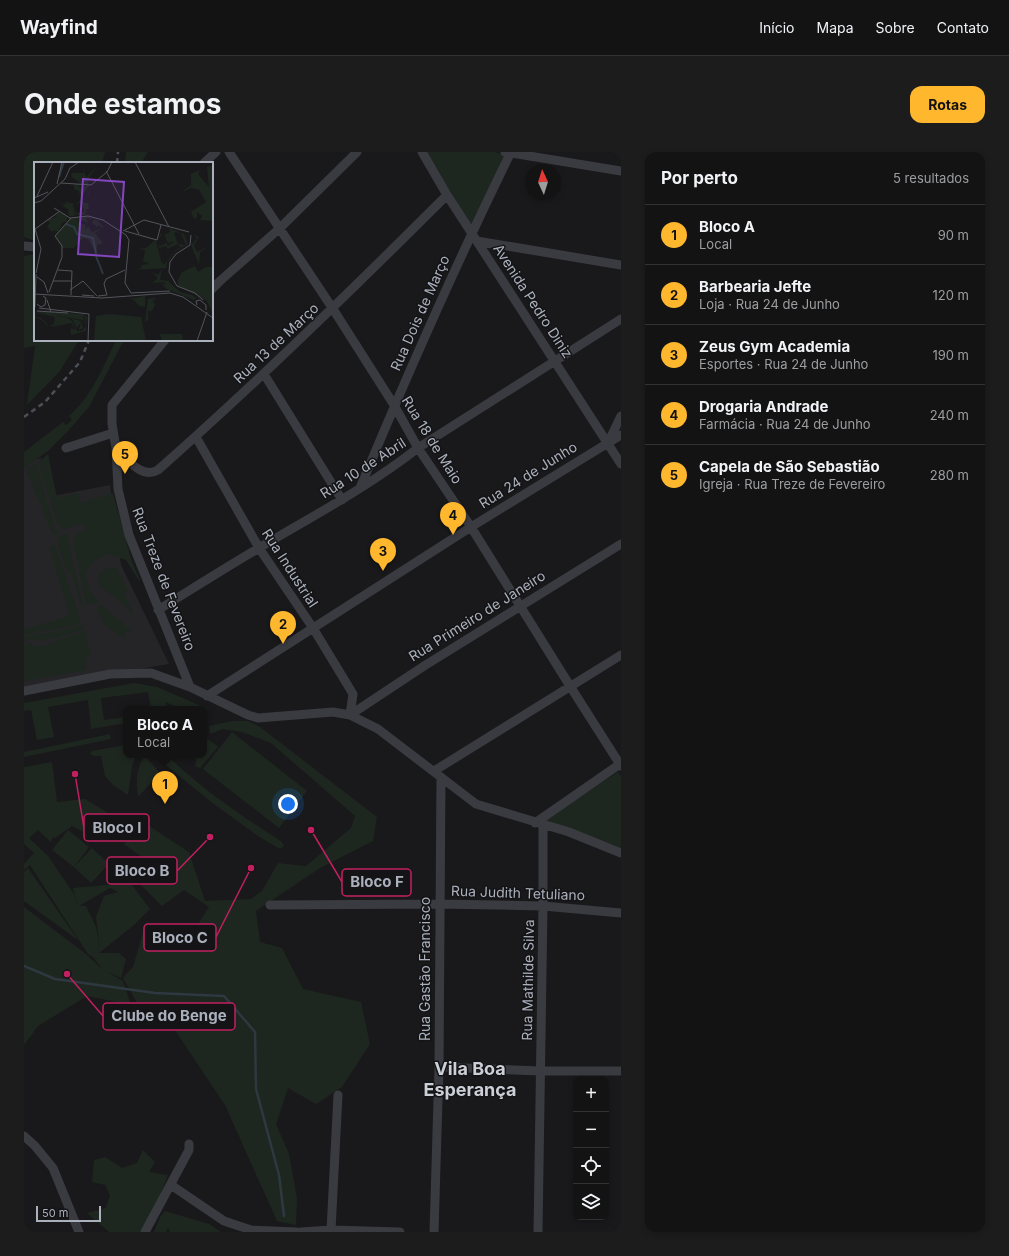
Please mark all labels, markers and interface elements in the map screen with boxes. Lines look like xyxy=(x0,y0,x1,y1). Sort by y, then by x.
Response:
text: Wayfind xyxy=(20,16,98,39)
text: Início xyxy=(759,19,795,36)
text: Mapa xyxy=(817,19,854,36)
text: Sobre xyxy=(876,19,915,36)
text: Contato xyxy=(937,19,989,36)
button: Rotas xyxy=(910,86,985,123)
text: Onde estamos xyxy=(24,87,221,121)
inset map xyxy=(34,162,213,341)
north arrow xyxy=(525,164,561,200)
text: Por perto xyxy=(661,168,738,188)
text: 5 resultados xyxy=(893,170,969,186)
text: Bloco A xyxy=(699,217,755,236)
text: 1 xyxy=(671,227,677,243)
text: 90 m xyxy=(938,227,969,243)
text: Local xyxy=(699,236,732,252)
street label: Avenida Pedro Diniz xyxy=(490,241,577,361)
street label: Rua Dois de Março xyxy=(386,252,453,373)
text: Barbearia Jefte xyxy=(699,277,811,296)
text: 2 xyxy=(670,287,678,303)
text: 120 m xyxy=(933,287,969,303)
text: Loja · Rua 24 de Junho xyxy=(699,296,840,312)
street label: Rua 13 de Março xyxy=(230,299,322,386)
text: Zeus Gym Academia xyxy=(699,337,850,356)
text: 3 xyxy=(670,347,678,363)
text: 190 m xyxy=(932,347,969,363)
text: Esportes · Rua 24 de Junho xyxy=(699,356,868,372)
street label: Rua 18 de Maio xyxy=(399,393,466,487)
text: Drogaria Andrade xyxy=(699,397,829,416)
text: 4 xyxy=(670,407,678,423)
text: 240 m xyxy=(930,407,969,423)
text: Farmácia · Rua 24 de Junho xyxy=(699,416,871,432)
street label: Rua 10 de Abril xyxy=(317,434,409,502)
street label: Rua 24 de Junho xyxy=(476,438,580,512)
pin: 5 xyxy=(112,441,138,474)
text: Capela de São Sebastião xyxy=(699,457,880,476)
text: 5 xyxy=(670,467,678,483)
text: 280 m xyxy=(930,467,969,483)
text: Igreja · Rua Treze de Fevereiro xyxy=(699,476,885,492)
pin: 4 xyxy=(440,502,466,535)
street label: Rua Treze de Fevereiro xyxy=(129,505,200,653)
street label: Rua Industrial xyxy=(259,525,322,610)
pin: 3 xyxy=(370,538,396,571)
street label: Rua Primeiro de Janeiro xyxy=(405,567,548,665)
pin: 2 xyxy=(270,611,296,644)
popup xyxy=(123,706,207,758)
text: Bloco A xyxy=(137,715,193,734)
text: Local xyxy=(137,734,170,750)
pin: 1 xyxy=(152,771,178,804)
your location xyxy=(278,794,298,814)
callout: Bloco I xyxy=(84,814,149,841)
text: Bloco I xyxy=(93,818,141,837)
callout: Bloco B xyxy=(107,857,177,884)
text: Bloco B xyxy=(115,861,169,880)
callout: Bloco F xyxy=(342,869,411,896)
text: Bloco F xyxy=(350,872,404,891)
street label: Rua Judith Tetuliano xyxy=(451,882,585,903)
street label: Rua Gastão Francisco xyxy=(416,897,433,1041)
street label: Rua Mathilde Silva xyxy=(518,919,537,1041)
callout: Bloco C xyxy=(144,924,216,951)
text: Bloco C xyxy=(152,928,208,947)
callout: Clube do Benge xyxy=(103,1003,235,1030)
text: Clube do Benge xyxy=(111,1006,227,1025)
district label: Vila Boa Esperança xyxy=(423,1058,517,1100)
map controls xyxy=(573,1076,609,1220)
button: + xyxy=(573,1076,609,1112)
button: − xyxy=(573,1112,609,1148)
button: locate xyxy=(573,1148,609,1184)
button: layers xyxy=(573,1184,609,1220)
scale bar xyxy=(36,1204,101,1223)
text: 50 m xyxy=(42,1206,68,1220)

